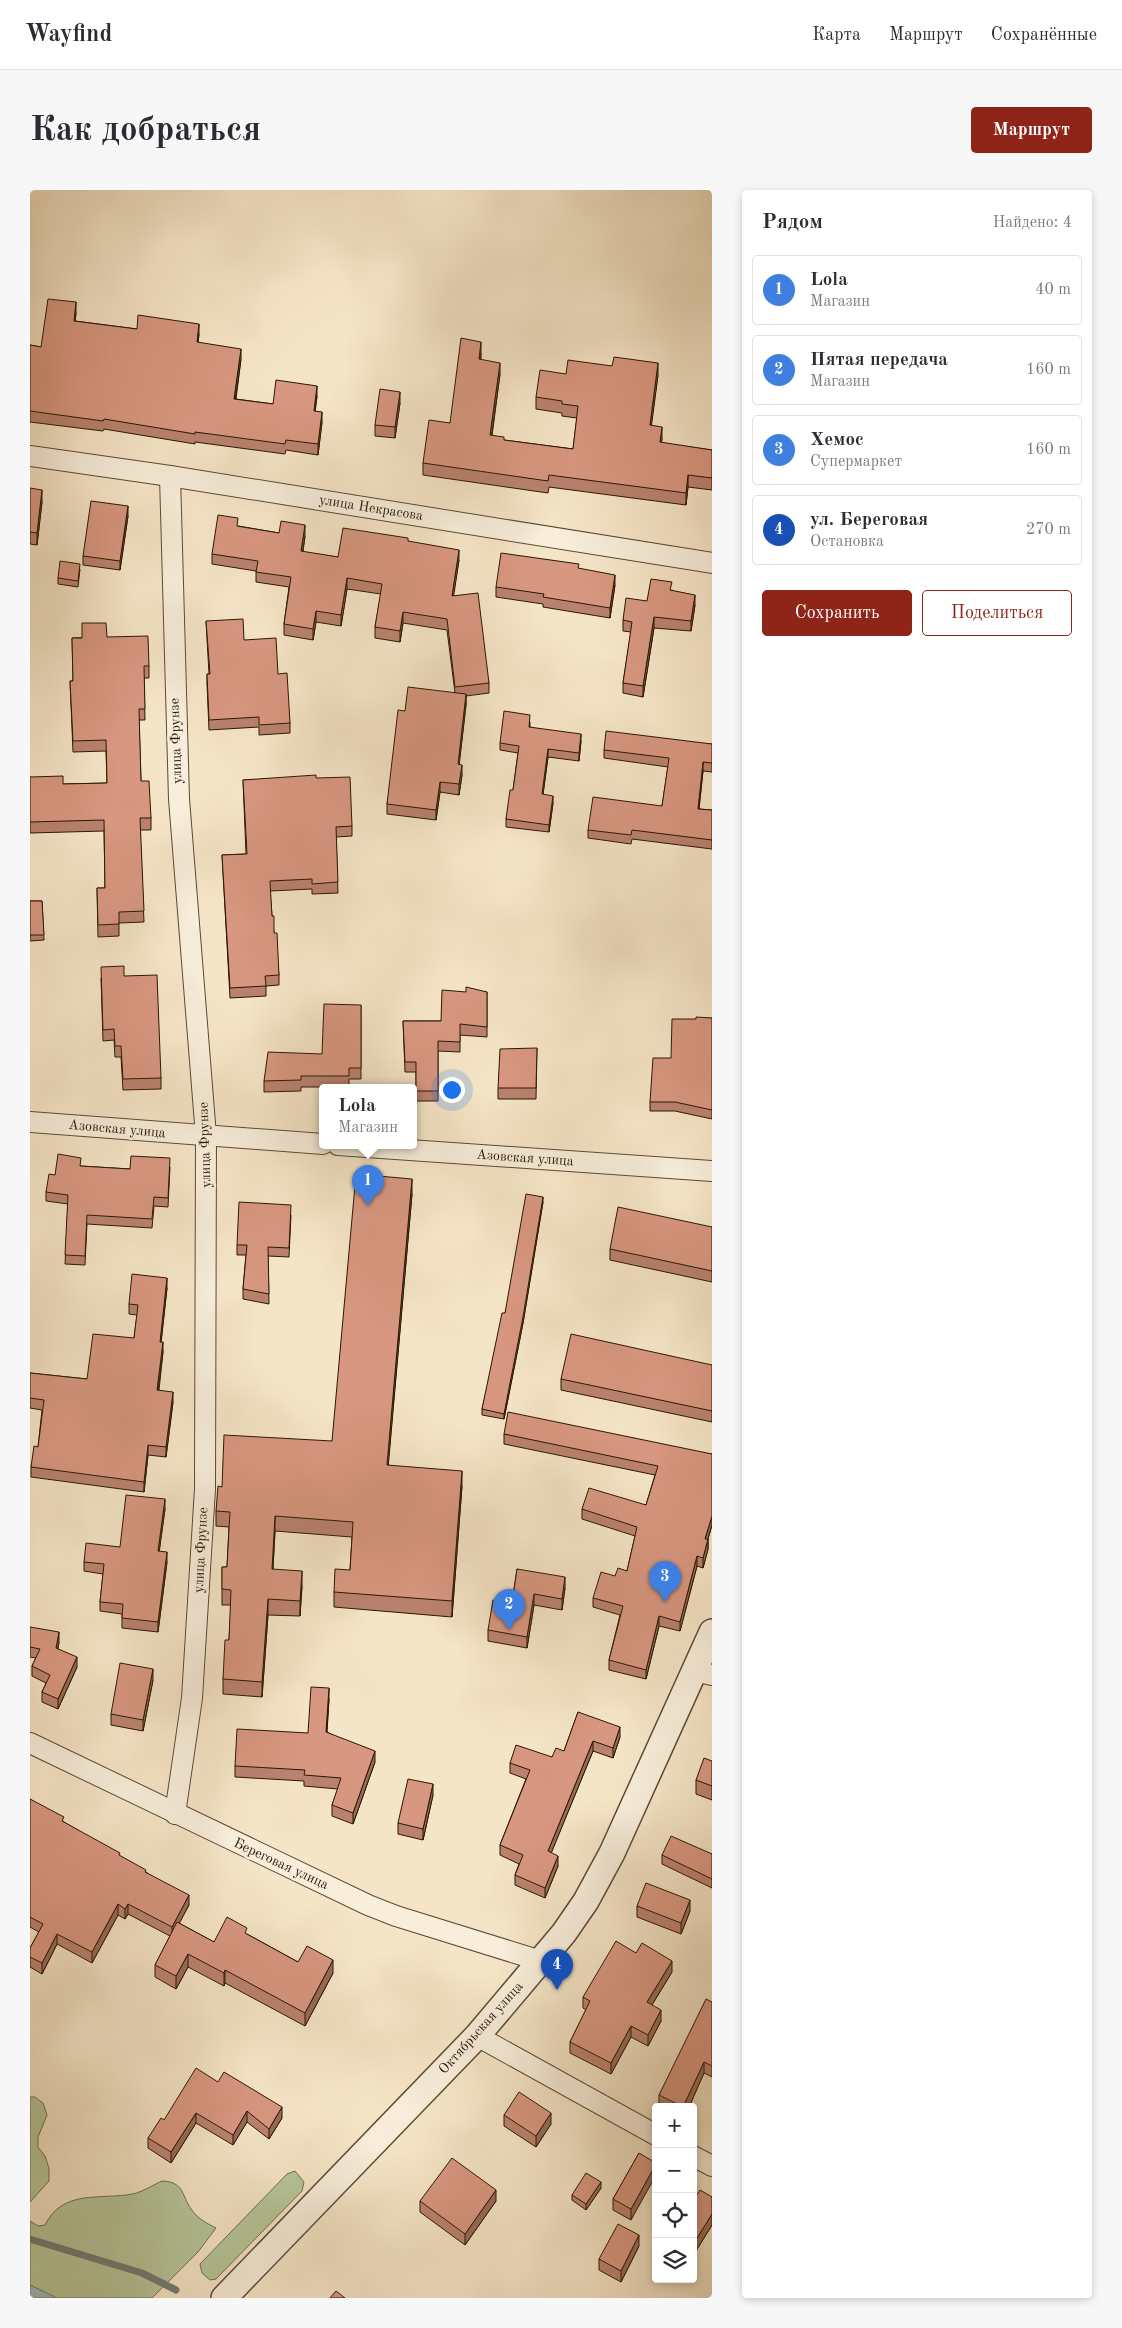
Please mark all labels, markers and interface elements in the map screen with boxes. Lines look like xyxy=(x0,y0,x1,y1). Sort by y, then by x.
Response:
text: Wayfind xyxy=(25,23,112,47)
text: Карта xyxy=(812,26,861,44)
text: Маршрут xyxy=(889,26,963,44)
text: Сохранённые xyxy=(991,26,1097,44)
button: Маршрут xyxy=(971,107,1092,153)
text: Как добраться xyxy=(30,113,261,148)
text: Рядом xyxy=(762,212,823,233)
text: Найдено: 4 xyxy=(993,215,1072,231)
text: Lola xyxy=(810,271,848,290)
text: 1 xyxy=(774,282,784,298)
text: 40 m xyxy=(1035,282,1071,298)
text: Магазин xyxy=(810,294,870,310)
text: Пятая передача xyxy=(810,351,948,370)
text: 2 xyxy=(774,362,784,378)
text: 160 m xyxy=(1026,362,1071,378)
text: Магазин xyxy=(810,374,870,390)
text: Хемос xyxy=(810,431,864,450)
text: 3 xyxy=(774,442,784,458)
text: 160 m xyxy=(1026,442,1071,458)
text: Супермаркет xyxy=(810,454,902,470)
street label: улица Некрасова xyxy=(318,493,424,523)
text: ул. Береговая xyxy=(810,511,928,530)
text: 4 xyxy=(774,522,784,538)
text: 270 m xyxy=(1026,522,1071,538)
text: Остановка xyxy=(810,534,884,550)
button: Сохранить xyxy=(762,590,912,636)
button: Поделиться xyxy=(922,590,1072,636)
street label: улица Фрунзе xyxy=(168,698,184,784)
your location xyxy=(439,1077,465,1103)
popup xyxy=(319,1084,417,1149)
text: Lola xyxy=(338,1097,376,1116)
street label: улица Фрунзе xyxy=(197,1102,213,1188)
street label: Азовская улица xyxy=(68,1118,166,1140)
text: Магазин xyxy=(338,1120,398,1136)
street label: Азовская улица xyxy=(476,1148,574,1168)
pin: 1 xyxy=(352,1165,384,1206)
street label: улица Фрунзе xyxy=(192,1507,210,1593)
pin: 3 xyxy=(649,1561,681,1602)
pin: 2 xyxy=(493,1589,525,1630)
street label: Береговая улица xyxy=(231,1836,331,1892)
pin: 4 xyxy=(541,1949,573,1990)
street label: Октябрьская улица xyxy=(436,1979,526,2077)
map controls xyxy=(652,2103,697,2283)
button: + xyxy=(652,2103,697,2148)
button: − xyxy=(652,2148,697,2193)
button: locate xyxy=(652,2193,697,2238)
button: layers xyxy=(652,2238,697,2283)

